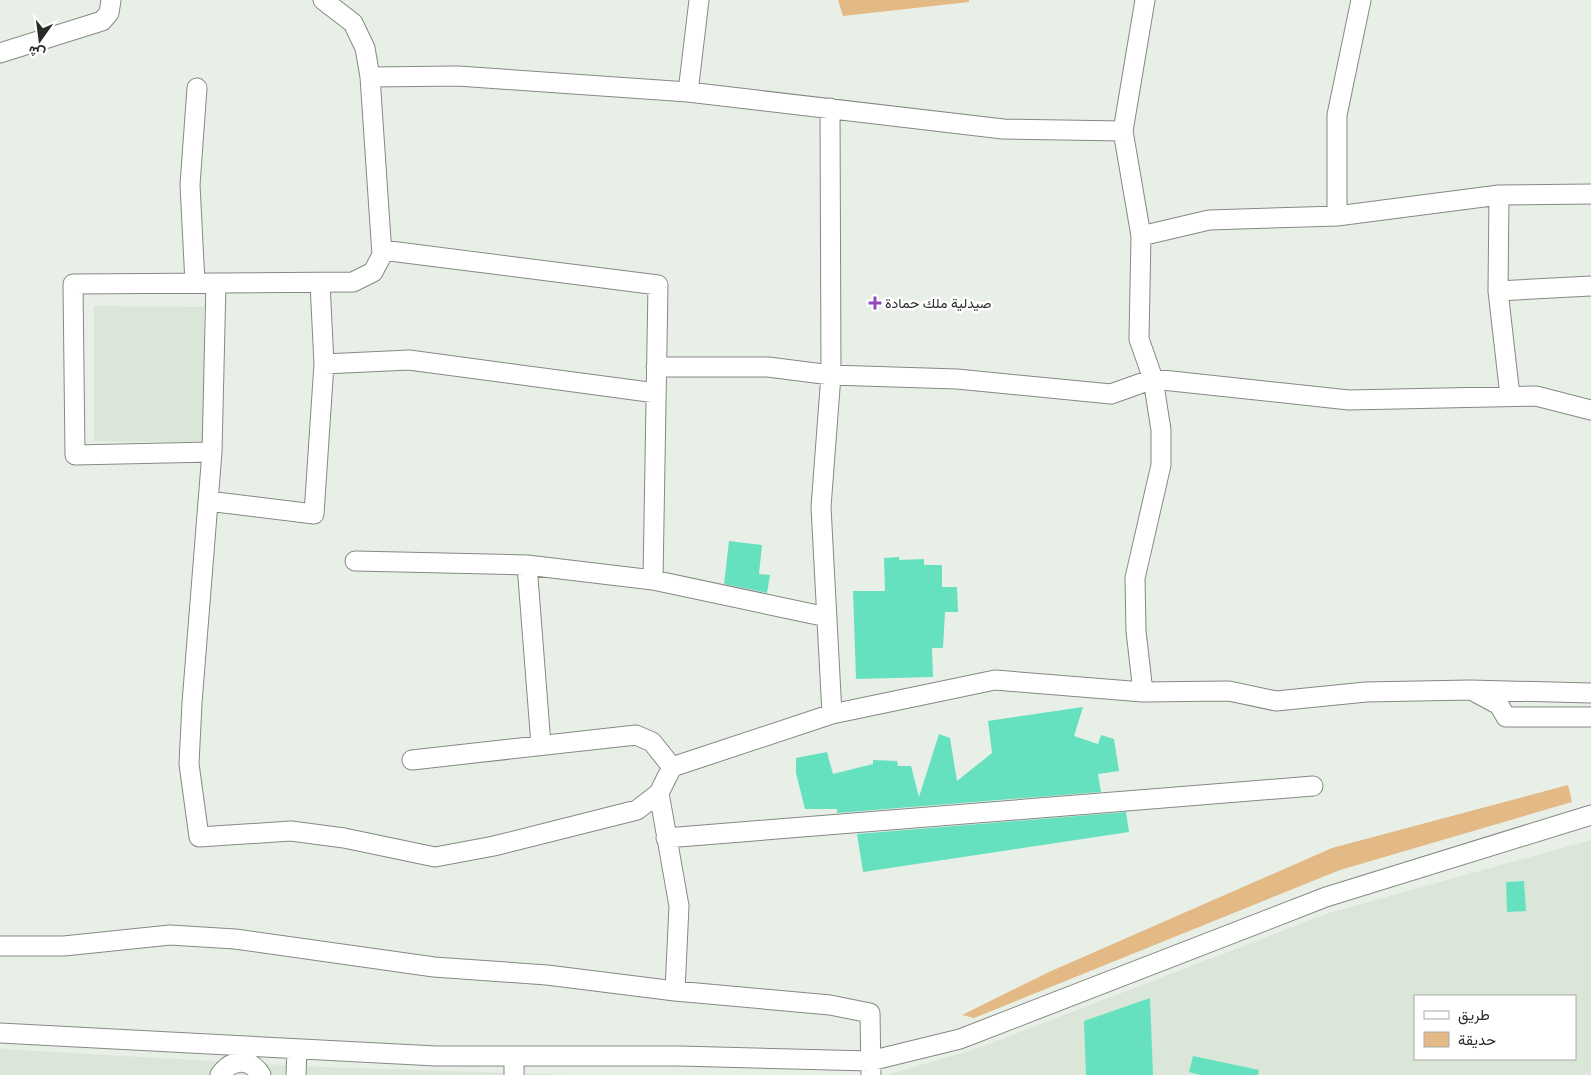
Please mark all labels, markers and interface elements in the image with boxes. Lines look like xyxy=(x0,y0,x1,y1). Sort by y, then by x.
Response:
north arrow xyxy=(15,15,65,65)
text: ش xyxy=(26,42,47,63)
place label: صيدلية ملك حمادة xyxy=(885,294,992,311)
marker: صيدلية ملك حمادة xyxy=(869,297,881,309)
legend xyxy=(1414,995,1576,1060)
text: طريق xyxy=(1458,1005,1490,1025)
text: حديقة xyxy=(1458,1030,1496,1049)

